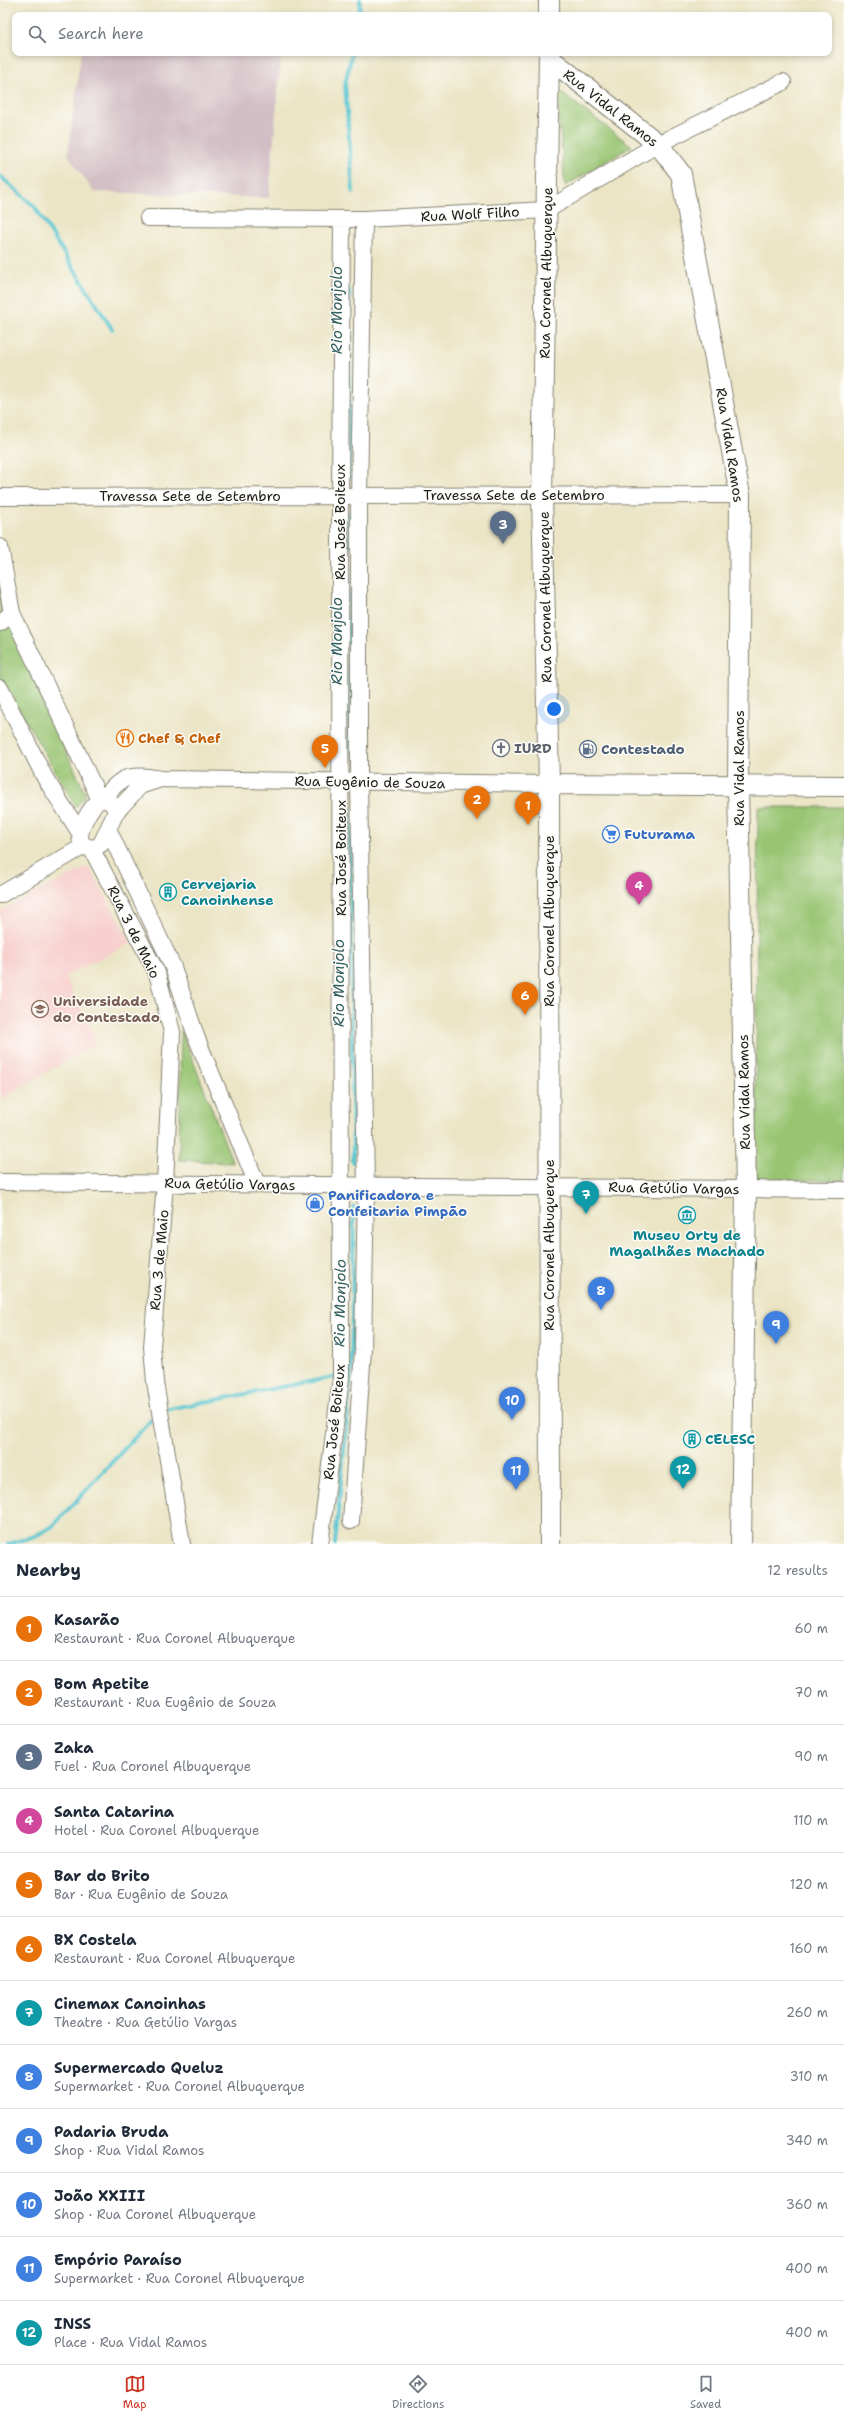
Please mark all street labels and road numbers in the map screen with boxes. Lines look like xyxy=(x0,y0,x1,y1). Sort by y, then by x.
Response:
street label: Rua Vidal Ramos xyxy=(560,65,662,151)
street label: Rua Coronel Albuquerque xyxy=(536,187,556,359)
street label: Rua Wolf Filho xyxy=(420,202,520,226)
street label: Rua Vidal Ramos xyxy=(712,386,748,504)
street label: Rua José Boiteux xyxy=(331,464,349,580)
street label: Travessa Sete de Setembro xyxy=(423,486,605,504)
street label: Travessa Sete de Setembro xyxy=(99,487,281,505)
street label: Rua Coronel Albuquerque xyxy=(535,511,555,683)
street label: Rua Vidal Ramos xyxy=(730,710,748,826)
street label: Rua Eugênio de Souza xyxy=(294,772,446,792)
street label: Rua José Boiteux xyxy=(332,800,350,916)
street label: Rua Coronel Albuquerque xyxy=(540,835,558,1007)
street label: Rua 3 de Maio xyxy=(104,883,164,981)
street label: Rua Vidal Ramos xyxy=(734,1034,754,1150)
street label: Rua Coronel Albuquerque xyxy=(540,1159,558,1331)
street label: Rua Getúlio Vargas xyxy=(164,1174,296,1194)
street label: Rua Getúlio Vargas xyxy=(608,1178,740,1198)
street label: Rua 3 de Maio xyxy=(146,1209,172,1311)
street label: Rua José Boiteux xyxy=(319,1363,349,1481)

